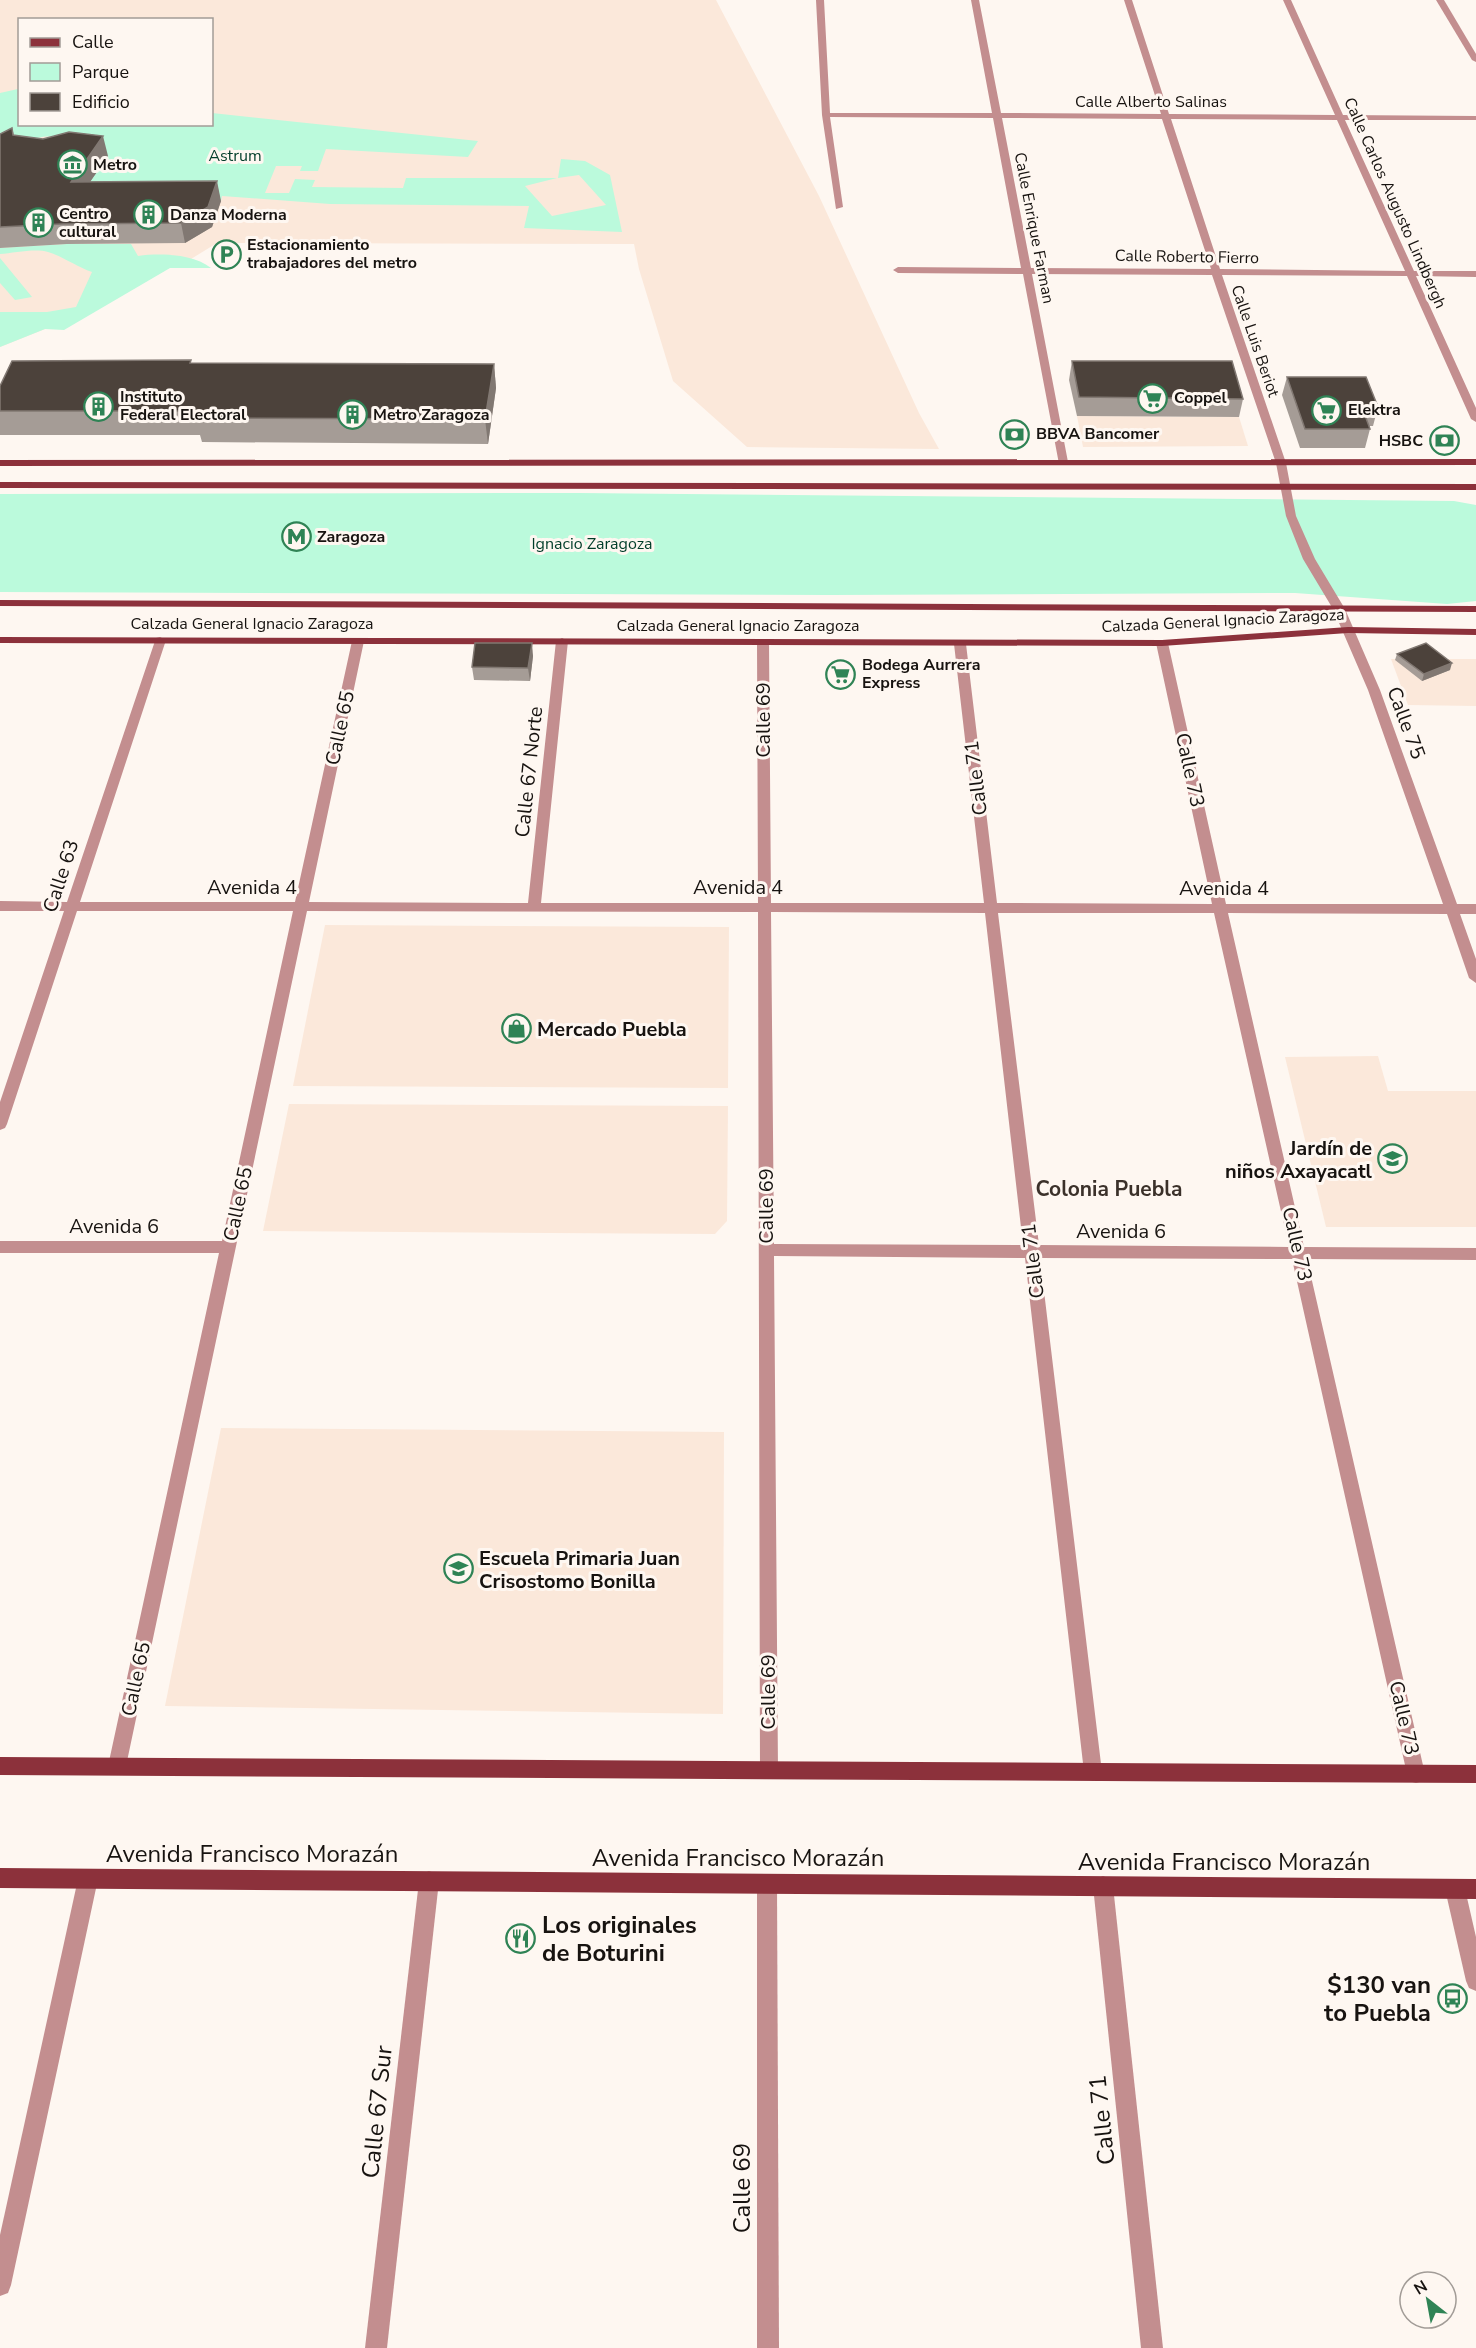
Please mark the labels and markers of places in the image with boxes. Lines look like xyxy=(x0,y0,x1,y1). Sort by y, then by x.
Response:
museum icon: Metro xyxy=(56,149,88,181)
place label: Metro xyxy=(93,154,137,176)
building icon: Danza Moderna xyxy=(133,199,165,231)
place label: Centro cultural xyxy=(59,203,116,243)
place label: Danza Moderna xyxy=(170,204,287,226)
building icon: Centro cultural xyxy=(22,207,54,239)
place label: Estacionamiento trabajadores del metro xyxy=(247,234,417,274)
parking icon: Estacionamiento trabajadores del metro xyxy=(210,238,242,270)
supermarket icon: Coppel xyxy=(1137,382,1169,414)
place label: Instituto Federal Electoral xyxy=(120,386,246,426)
place label: Coppel xyxy=(1174,387,1227,409)
building icon: Instituto Federal Electoral xyxy=(83,390,115,422)
supermarket icon: Elektra xyxy=(1311,394,1343,426)
building icon: Metro Zaragoza xyxy=(336,399,368,431)
place label: Elektra xyxy=(1348,399,1401,421)
place label: Metro Zaragoza xyxy=(373,404,490,426)
bank icon: BBVA Bancomer xyxy=(999,418,1031,450)
place label: BBVA Bancomer xyxy=(1036,423,1160,445)
bank icon: HSBC xyxy=(1428,425,1460,457)
place label: HSBC xyxy=(1379,430,1423,452)
metro station icon: Zaragoza xyxy=(280,521,312,553)
place label: Zaragoza xyxy=(317,526,385,548)
place label: Bodega Aurrera Express xyxy=(862,654,980,694)
supermarket icon: Bodega Aurrera Express xyxy=(825,658,857,690)
shop icon: Mercado Puebla xyxy=(500,1013,532,1045)
place label: Mercado Puebla xyxy=(537,1016,687,1043)
place label: Jardín de niños Axayacatl xyxy=(1225,1135,1373,1185)
school or university icon: Jardín de niños Axayacatl xyxy=(1377,1143,1409,1175)
place label: Escuela Primaria Juan Crisostomo Bonilla xyxy=(479,1545,680,1595)
school or university icon: Escuela Primaria Juan Crisostomo Bonilla xyxy=(442,1553,474,1585)
place label: Los originales de Boturini xyxy=(542,1909,697,1969)
restaurant icon: Los originales de Boturini xyxy=(505,1923,537,1955)
place label: $130 van to Puebla xyxy=(1324,1969,1431,2029)
bus stop icon: $130 van to Puebla xyxy=(1436,1983,1468,2015)

